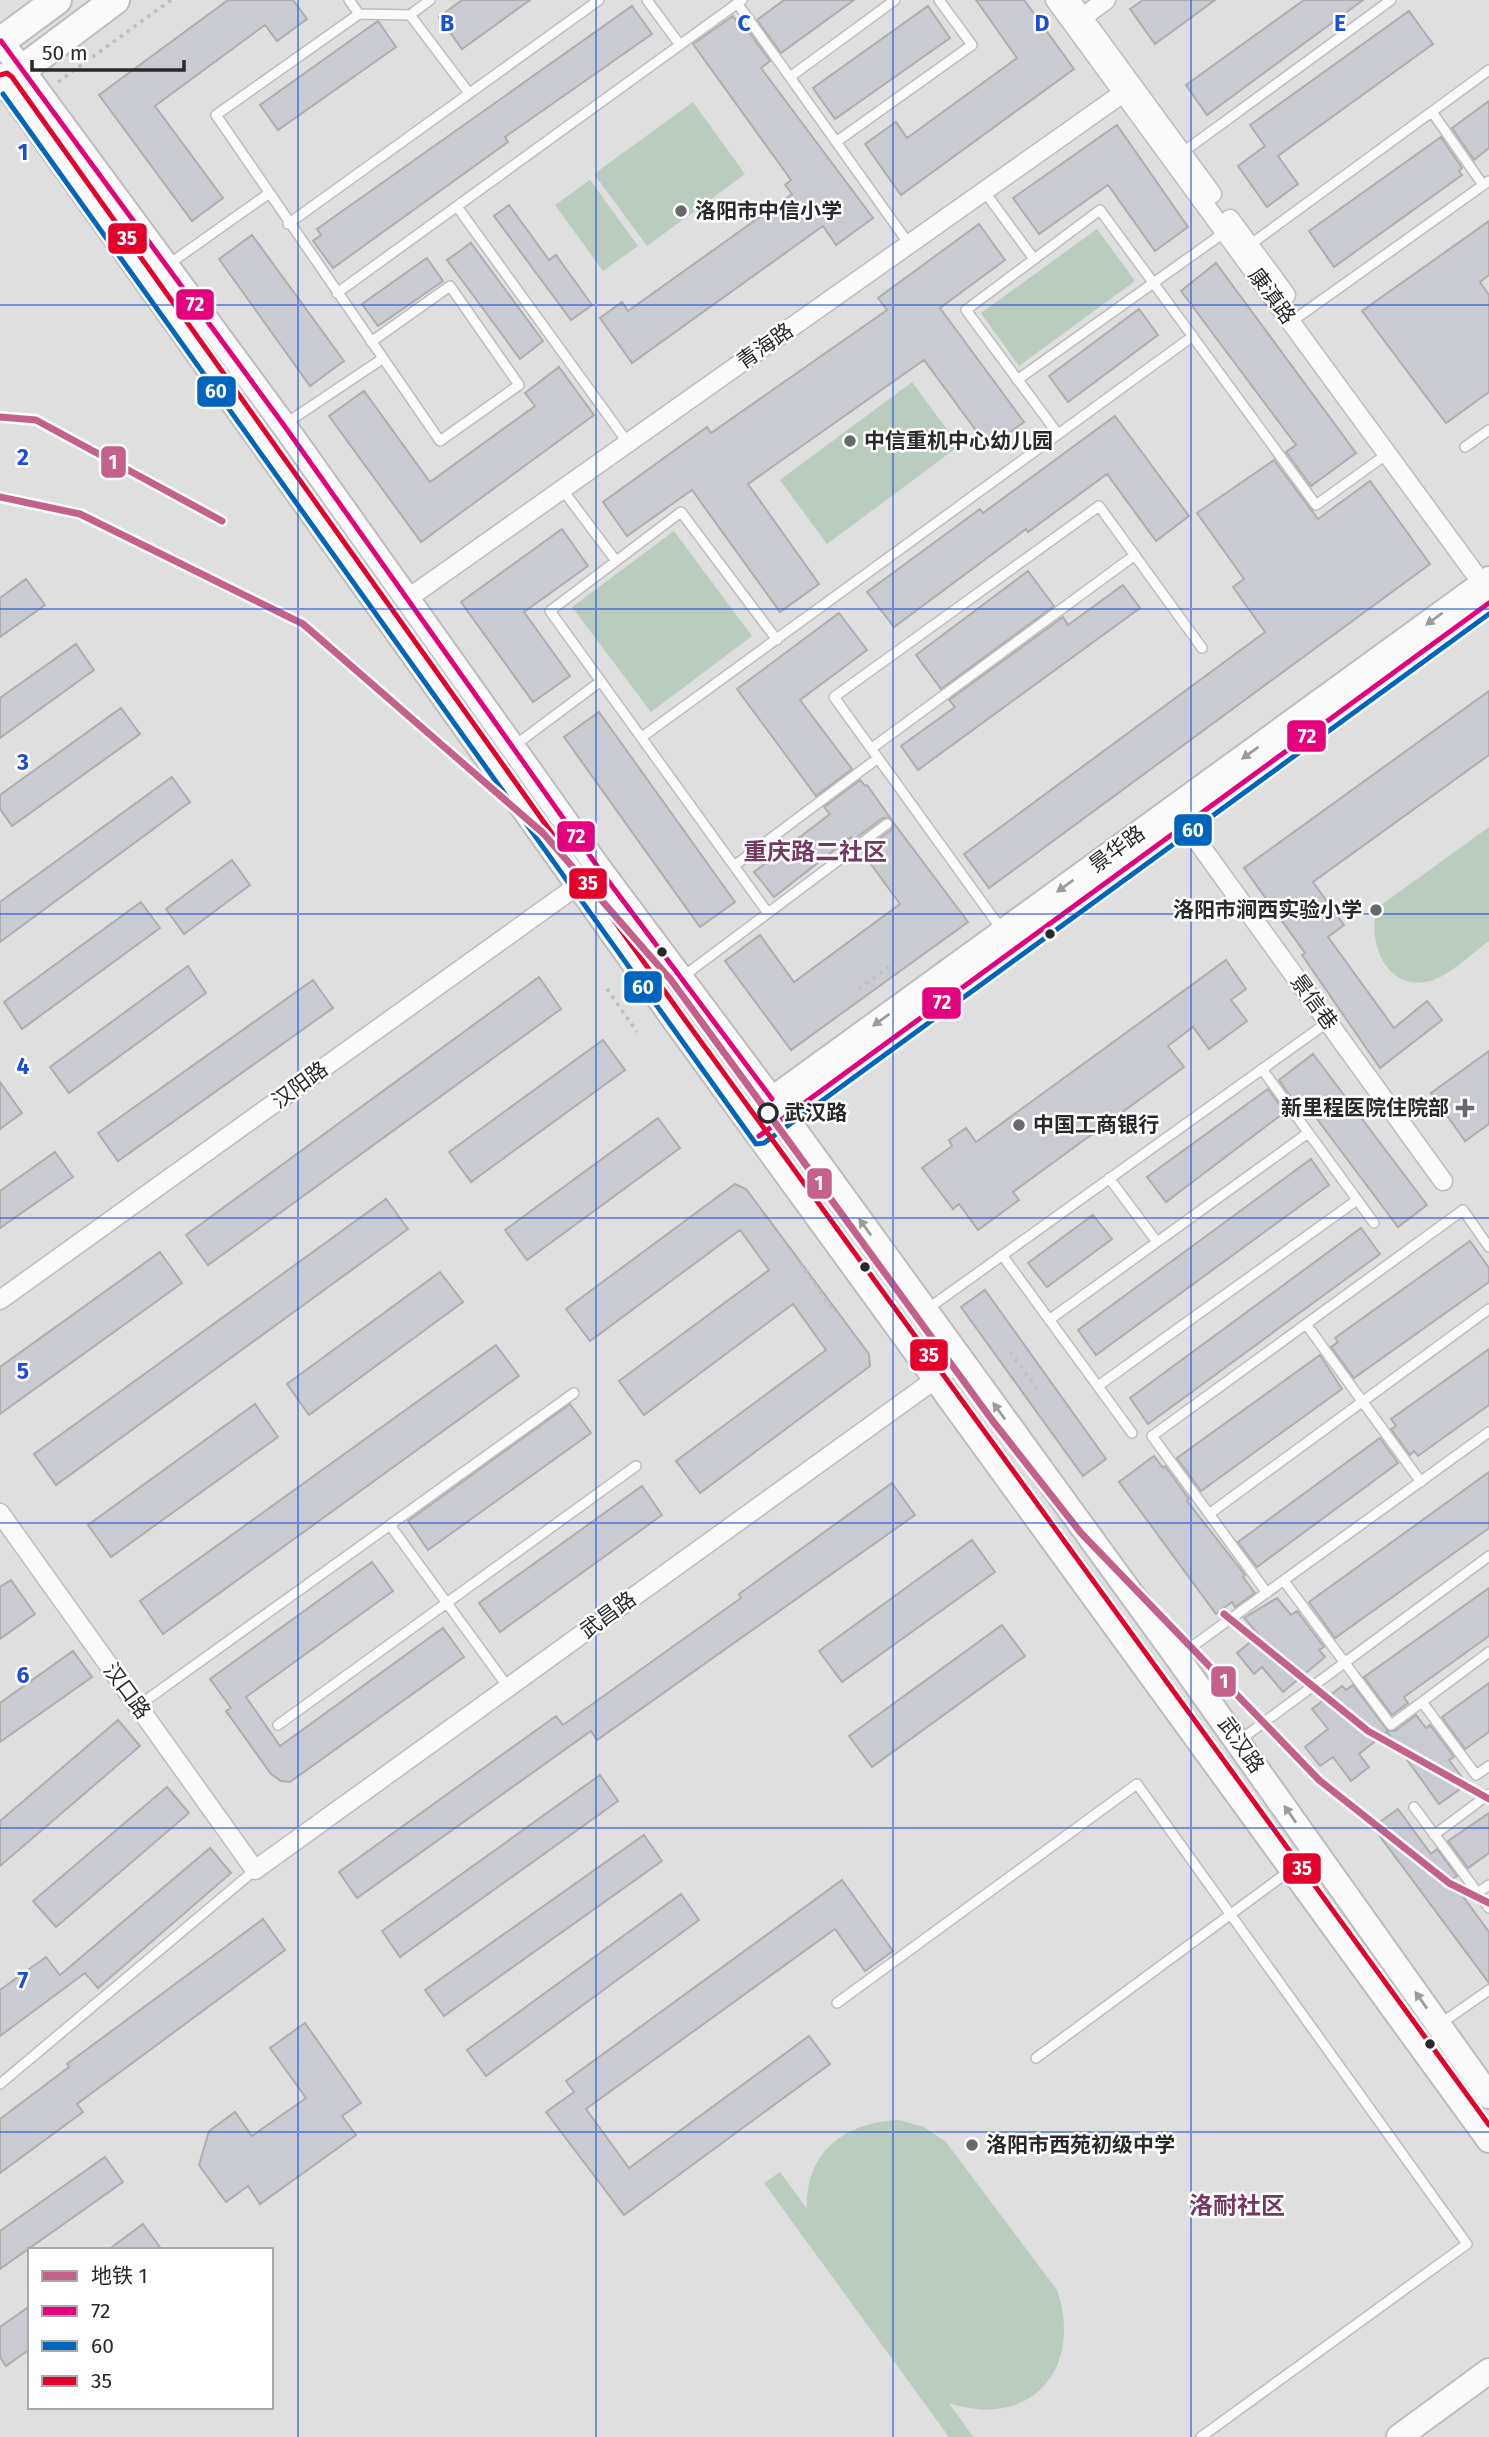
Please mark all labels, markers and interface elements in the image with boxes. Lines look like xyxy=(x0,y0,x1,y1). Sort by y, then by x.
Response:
text: B xyxy=(440,9,454,37)
text: C xyxy=(737,9,751,37)
text: D xyxy=(1035,9,1050,37)
text: E xyxy=(1334,9,1346,37)
scale bar xyxy=(32,28,184,72)
text: 50 m xyxy=(42,40,88,66)
text: 1 xyxy=(18,138,28,166)
place label: 洛阳市中信小学 xyxy=(695,198,842,224)
marker: 洛阳市中信小学 xyxy=(673,203,689,219)
line badge: 35 xyxy=(107,222,148,255)
text: 35 xyxy=(116,227,137,250)
street label: 康滇路 xyxy=(1243,263,1301,329)
line badge: 72 xyxy=(175,288,215,321)
text: 72 xyxy=(186,293,204,316)
street label: 青海路 xyxy=(732,317,798,375)
line badge: 60 xyxy=(196,375,237,408)
text: 60 xyxy=(205,380,227,403)
place label: 中信重机中心幼儿园 xyxy=(864,428,1053,454)
marker: 中信重机中心幼儿园 xyxy=(842,433,858,449)
text: 2 xyxy=(17,443,29,471)
line badge: 1 xyxy=(100,445,127,479)
text: 1 xyxy=(109,451,117,474)
one-way arrow xyxy=(1425,612,1443,626)
line badge: 72 xyxy=(1286,719,1327,753)
text: 72 xyxy=(1298,725,1316,748)
one-way arrow xyxy=(1240,746,1259,760)
text: 3 xyxy=(16,748,29,776)
line badge: 60 xyxy=(1173,813,1213,847)
text: 60 xyxy=(1182,819,1204,842)
line badge: 72 xyxy=(556,820,596,853)
street label: 景华路 xyxy=(1084,820,1150,878)
text: 72 xyxy=(567,825,585,848)
district label: 重庆路二社区 xyxy=(743,838,887,866)
line badge: 35 xyxy=(568,867,608,900)
text: 35 xyxy=(577,872,598,895)
one-way arrow xyxy=(1056,879,1074,893)
place label: 洛阳市涧西实验小学 xyxy=(1173,897,1362,923)
marker: 洛阳市涧西实验小学 xyxy=(1368,902,1384,918)
unlabelled marker xyxy=(1043,927,1057,941)
unlabelled marker xyxy=(655,945,669,959)
street label: 景信巷 xyxy=(1285,969,1343,1035)
line badge: 60 xyxy=(623,970,663,1004)
text: 60 xyxy=(632,976,654,999)
line badge: 72 xyxy=(921,986,962,1020)
text: 72 xyxy=(933,991,951,1014)
one-way arrow xyxy=(872,1013,890,1027)
text: 4 xyxy=(17,1052,30,1080)
street label: 汉阳路 xyxy=(267,1056,333,1114)
place label: 新里程医院住院部 xyxy=(1281,1095,1449,1121)
marker: 新里程医院住院部 xyxy=(1455,1098,1475,1118)
place label: 武汉路 xyxy=(784,1100,847,1126)
marker: 武汉路 xyxy=(758,1103,778,1123)
place label: 中国工商银行 xyxy=(1033,1112,1159,1138)
marker: 中国工商银行 xyxy=(1011,1117,1027,1133)
line badge: 1 xyxy=(806,1167,833,1200)
text: 1 xyxy=(815,1172,823,1195)
one-way arrow xyxy=(859,1218,873,1236)
unlabelled marker xyxy=(858,1260,872,1274)
line badge: 35 xyxy=(909,1338,949,1372)
text: 35 xyxy=(918,1344,939,1367)
text: 5 xyxy=(17,1357,29,1385)
one-way arrow xyxy=(993,1402,1007,1420)
street label: 武昌路 xyxy=(575,1586,641,1644)
street label: 汉口路 xyxy=(98,1658,156,1724)
text: 6 xyxy=(17,1661,30,1689)
line badge: 1 xyxy=(1210,1665,1237,1698)
text: 1 xyxy=(1220,1670,1228,1693)
street label: 武汉路 xyxy=(1212,1712,1270,1778)
one-way arrow xyxy=(1283,1805,1297,1823)
line badge: 35 xyxy=(1282,1852,1322,1885)
text: 35 xyxy=(1291,1857,1312,1880)
text: 7 xyxy=(18,1966,29,1994)
one-way arrow xyxy=(1414,1991,1428,2009)
unlabelled marker xyxy=(1423,2037,1437,2051)
place label: 洛阳市西苑初级中学 xyxy=(986,2132,1175,2158)
marker: 洛阳市西苑初级中学 xyxy=(964,2137,980,2153)
district label: 洛耐社区 xyxy=(1189,2192,1285,2220)
legend xyxy=(28,2248,273,2409)
text: 地铁 1 xyxy=(91,2263,148,2289)
text: 72 xyxy=(91,2298,110,2324)
text: 60 xyxy=(91,2333,114,2359)
text: 35 xyxy=(91,2368,112,2394)

